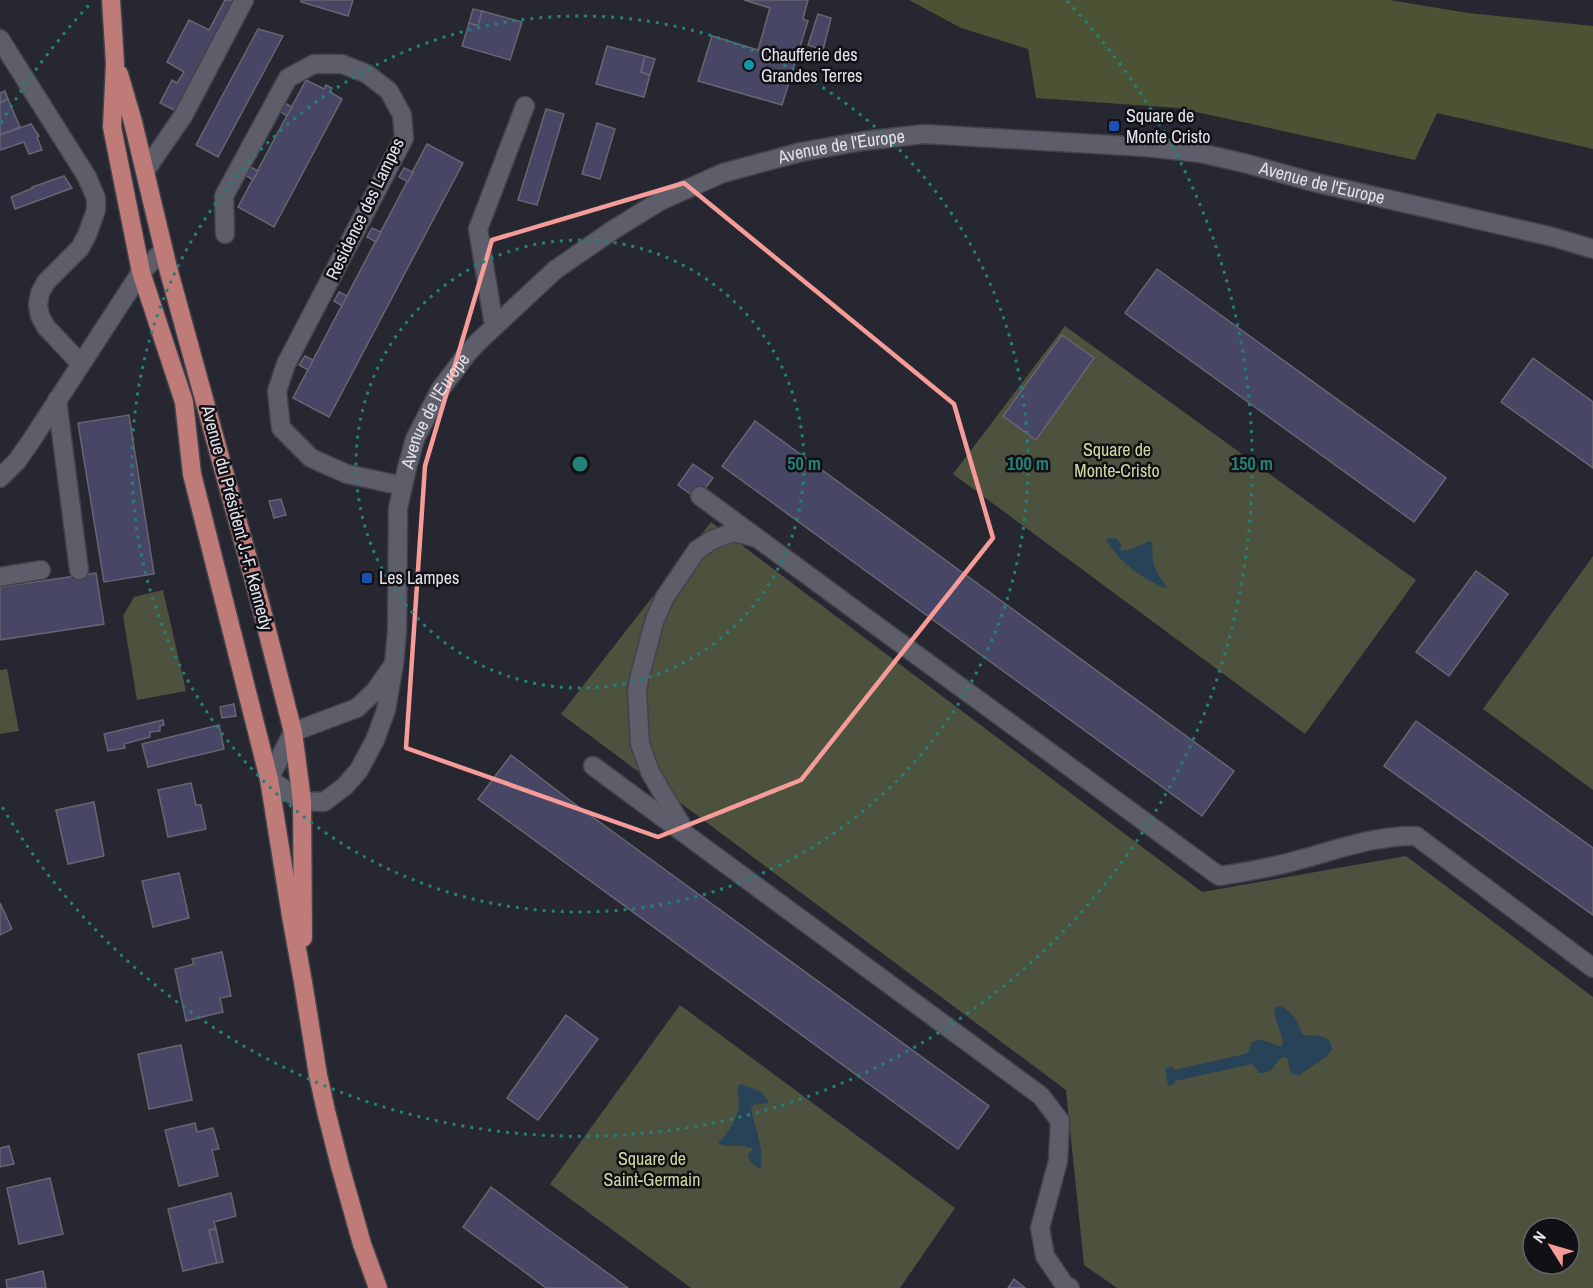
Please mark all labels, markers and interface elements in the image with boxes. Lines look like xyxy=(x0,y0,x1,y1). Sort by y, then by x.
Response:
place label: Chaufferie des Grandes Terres xyxy=(761,42,862,88)
marker: Chaufferie des Grandes Terres xyxy=(742,58,756,72)
place label: Square de Monte Cristo xyxy=(1126,103,1211,149)
marker: Square de Monte Cristo xyxy=(1107,119,1121,133)
street label: Avenue de l'Europe xyxy=(774,123,906,170)
street label: Residence des Lampes xyxy=(319,134,410,284)
street label: Avenue de l'Europe xyxy=(1256,155,1387,210)
street label: Avenue de l'Europe xyxy=(394,348,475,472)
street label: Avenue du Président J.-F. Kennedy xyxy=(195,402,280,634)
park label: Square de Monte-Cristo xyxy=(1074,437,1160,483)
text: 50 m xyxy=(787,451,821,476)
text: 100 m xyxy=(1007,451,1049,476)
text: 150 m xyxy=(1231,451,1273,476)
centre of rings xyxy=(570,454,590,474)
place label: Les Lampes xyxy=(379,565,459,590)
marker: Les Lampes xyxy=(360,571,374,585)
park label: Square de Saint-Germain xyxy=(604,1146,700,1192)
north arrow xyxy=(1521,1216,1581,1276)
text: N xyxy=(1527,1227,1551,1247)

